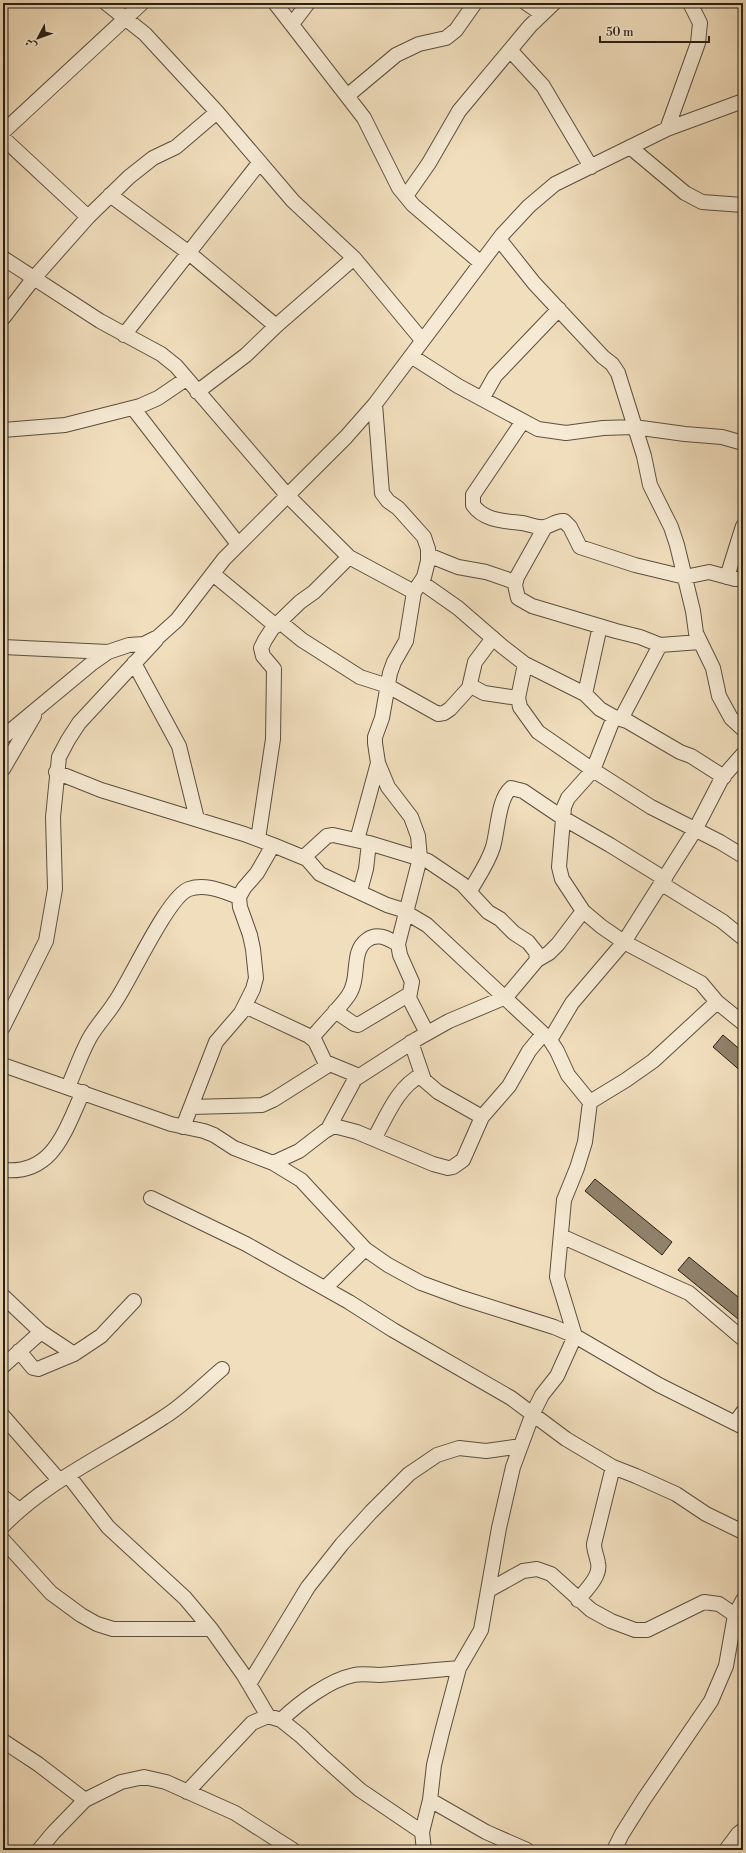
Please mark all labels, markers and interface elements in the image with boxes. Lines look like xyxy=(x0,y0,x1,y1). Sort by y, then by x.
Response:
north arrow xyxy=(18,18,58,58)
scale bar xyxy=(600,18,709,44)
text: 50 m xyxy=(606,25,634,40)
text: ش xyxy=(22,35,40,53)

